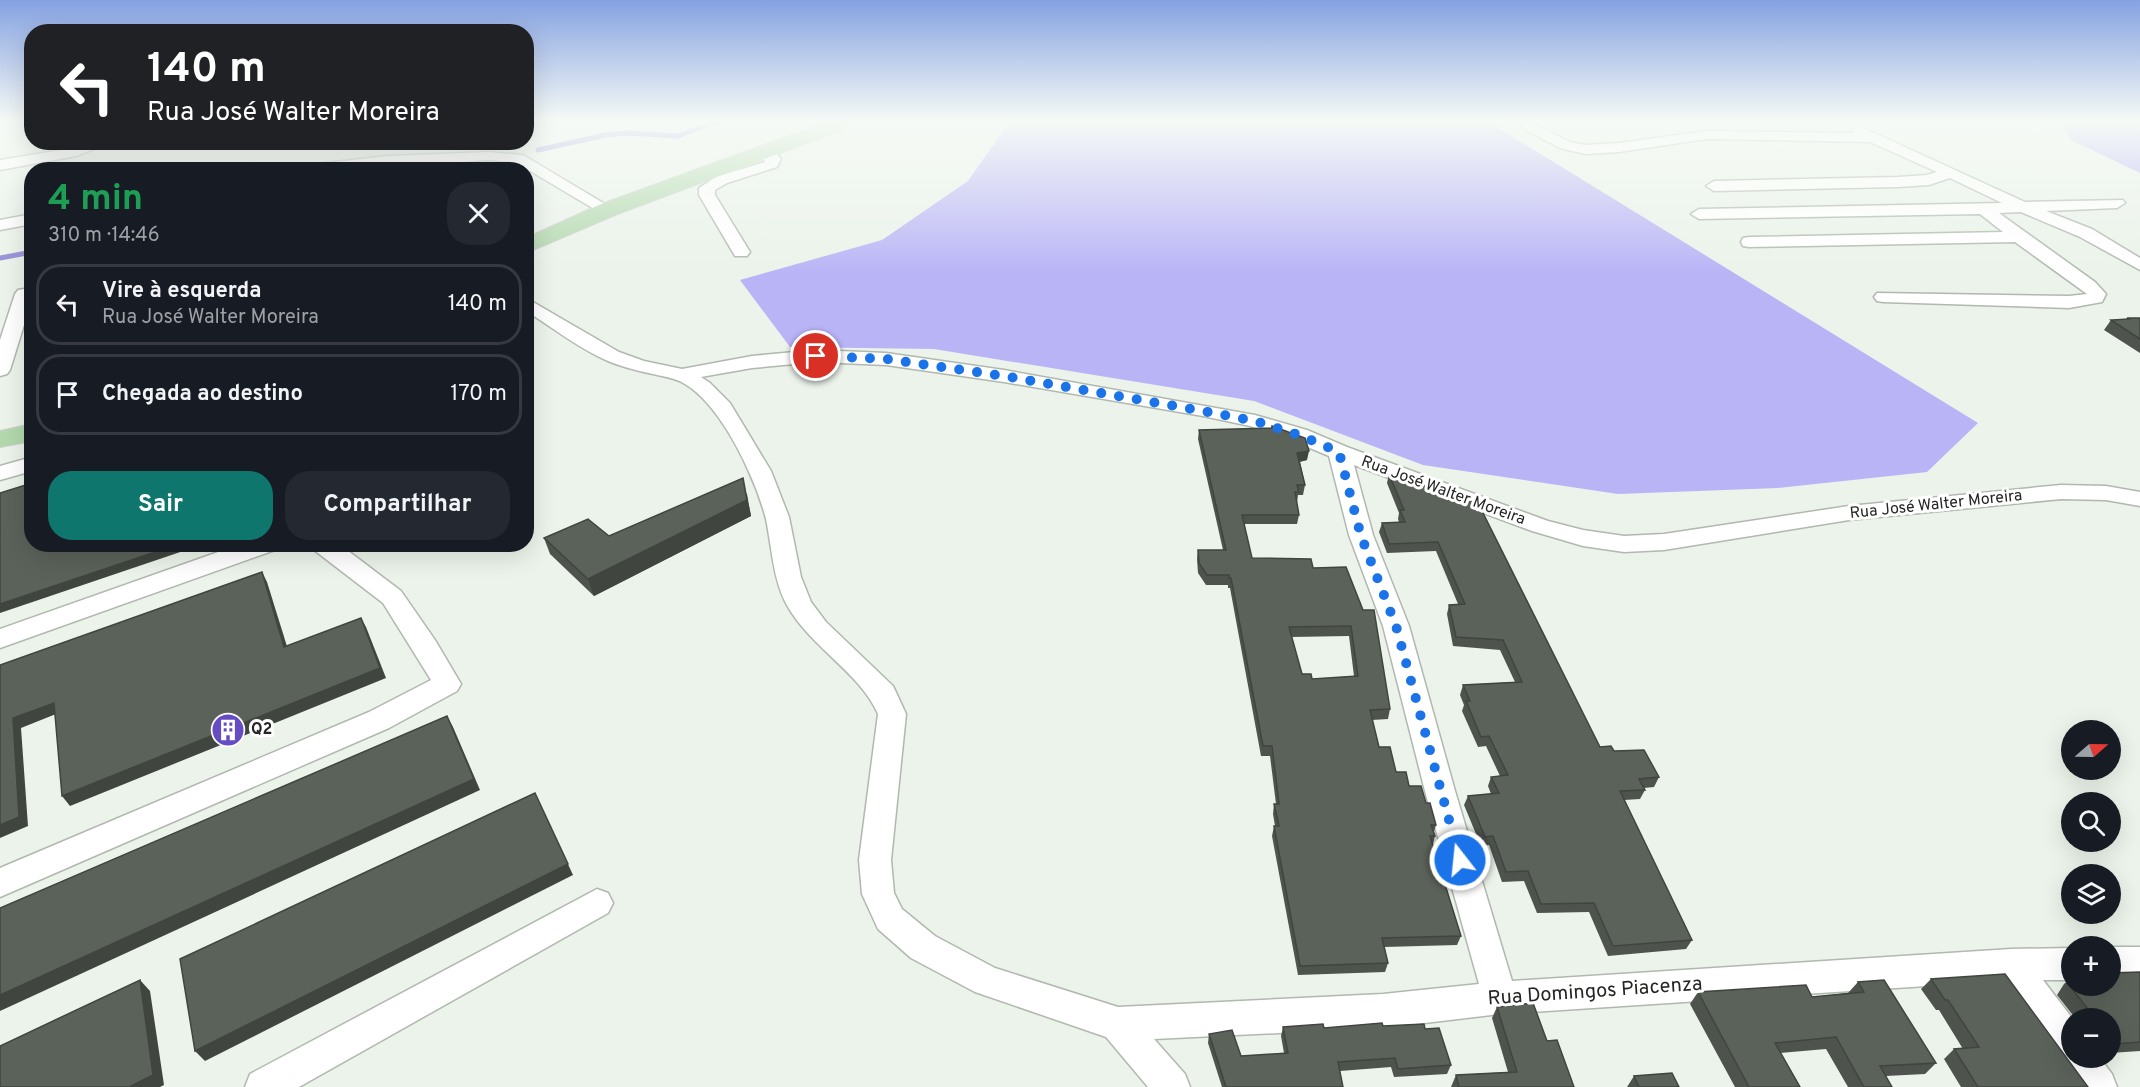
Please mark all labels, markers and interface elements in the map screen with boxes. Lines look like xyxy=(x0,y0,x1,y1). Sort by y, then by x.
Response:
text: 140 m xyxy=(147,44,266,97)
icon: left xyxy=(48,48,126,126)
text: Rua José Walter Moreira xyxy=(147,96,440,130)
text: 4 min xyxy=(48,177,143,223)
button: close xyxy=(447,182,510,245)
text: 310 m · 14:46 xyxy=(48,223,160,249)
text: Vire à esquerda xyxy=(102,278,261,305)
icon: left xyxy=(51,288,84,321)
text: 140 m xyxy=(448,291,507,318)
text: Rua José Walter Moreira xyxy=(102,305,319,331)
pin xyxy=(790,330,841,381)
icon: arrive xyxy=(799,339,832,372)
icon: arrive xyxy=(51,378,84,411)
text: Chegada ao destino xyxy=(102,381,303,408)
text: 170 m xyxy=(450,381,507,408)
street label: Rua José Walter Moreira xyxy=(1358,452,1528,530)
button: Sair xyxy=(48,471,273,540)
button: Compartilhar xyxy=(285,471,510,540)
street label: Rua José Walter Moreira xyxy=(1849,486,2023,524)
building icon: Q2 xyxy=(210,712,246,748)
place label: Q2 xyxy=(251,720,272,740)
north arrow xyxy=(2061,720,2121,780)
map controls xyxy=(2061,720,2121,1068)
button: search xyxy=(2061,792,2121,852)
position arrow xyxy=(1428,828,1492,892)
button: layers xyxy=(2061,864,2121,924)
button: + xyxy=(2061,936,2121,996)
street label: Rua Domingos Piacenza xyxy=(1487,972,1703,1012)
button: − xyxy=(2061,1008,2121,1068)

